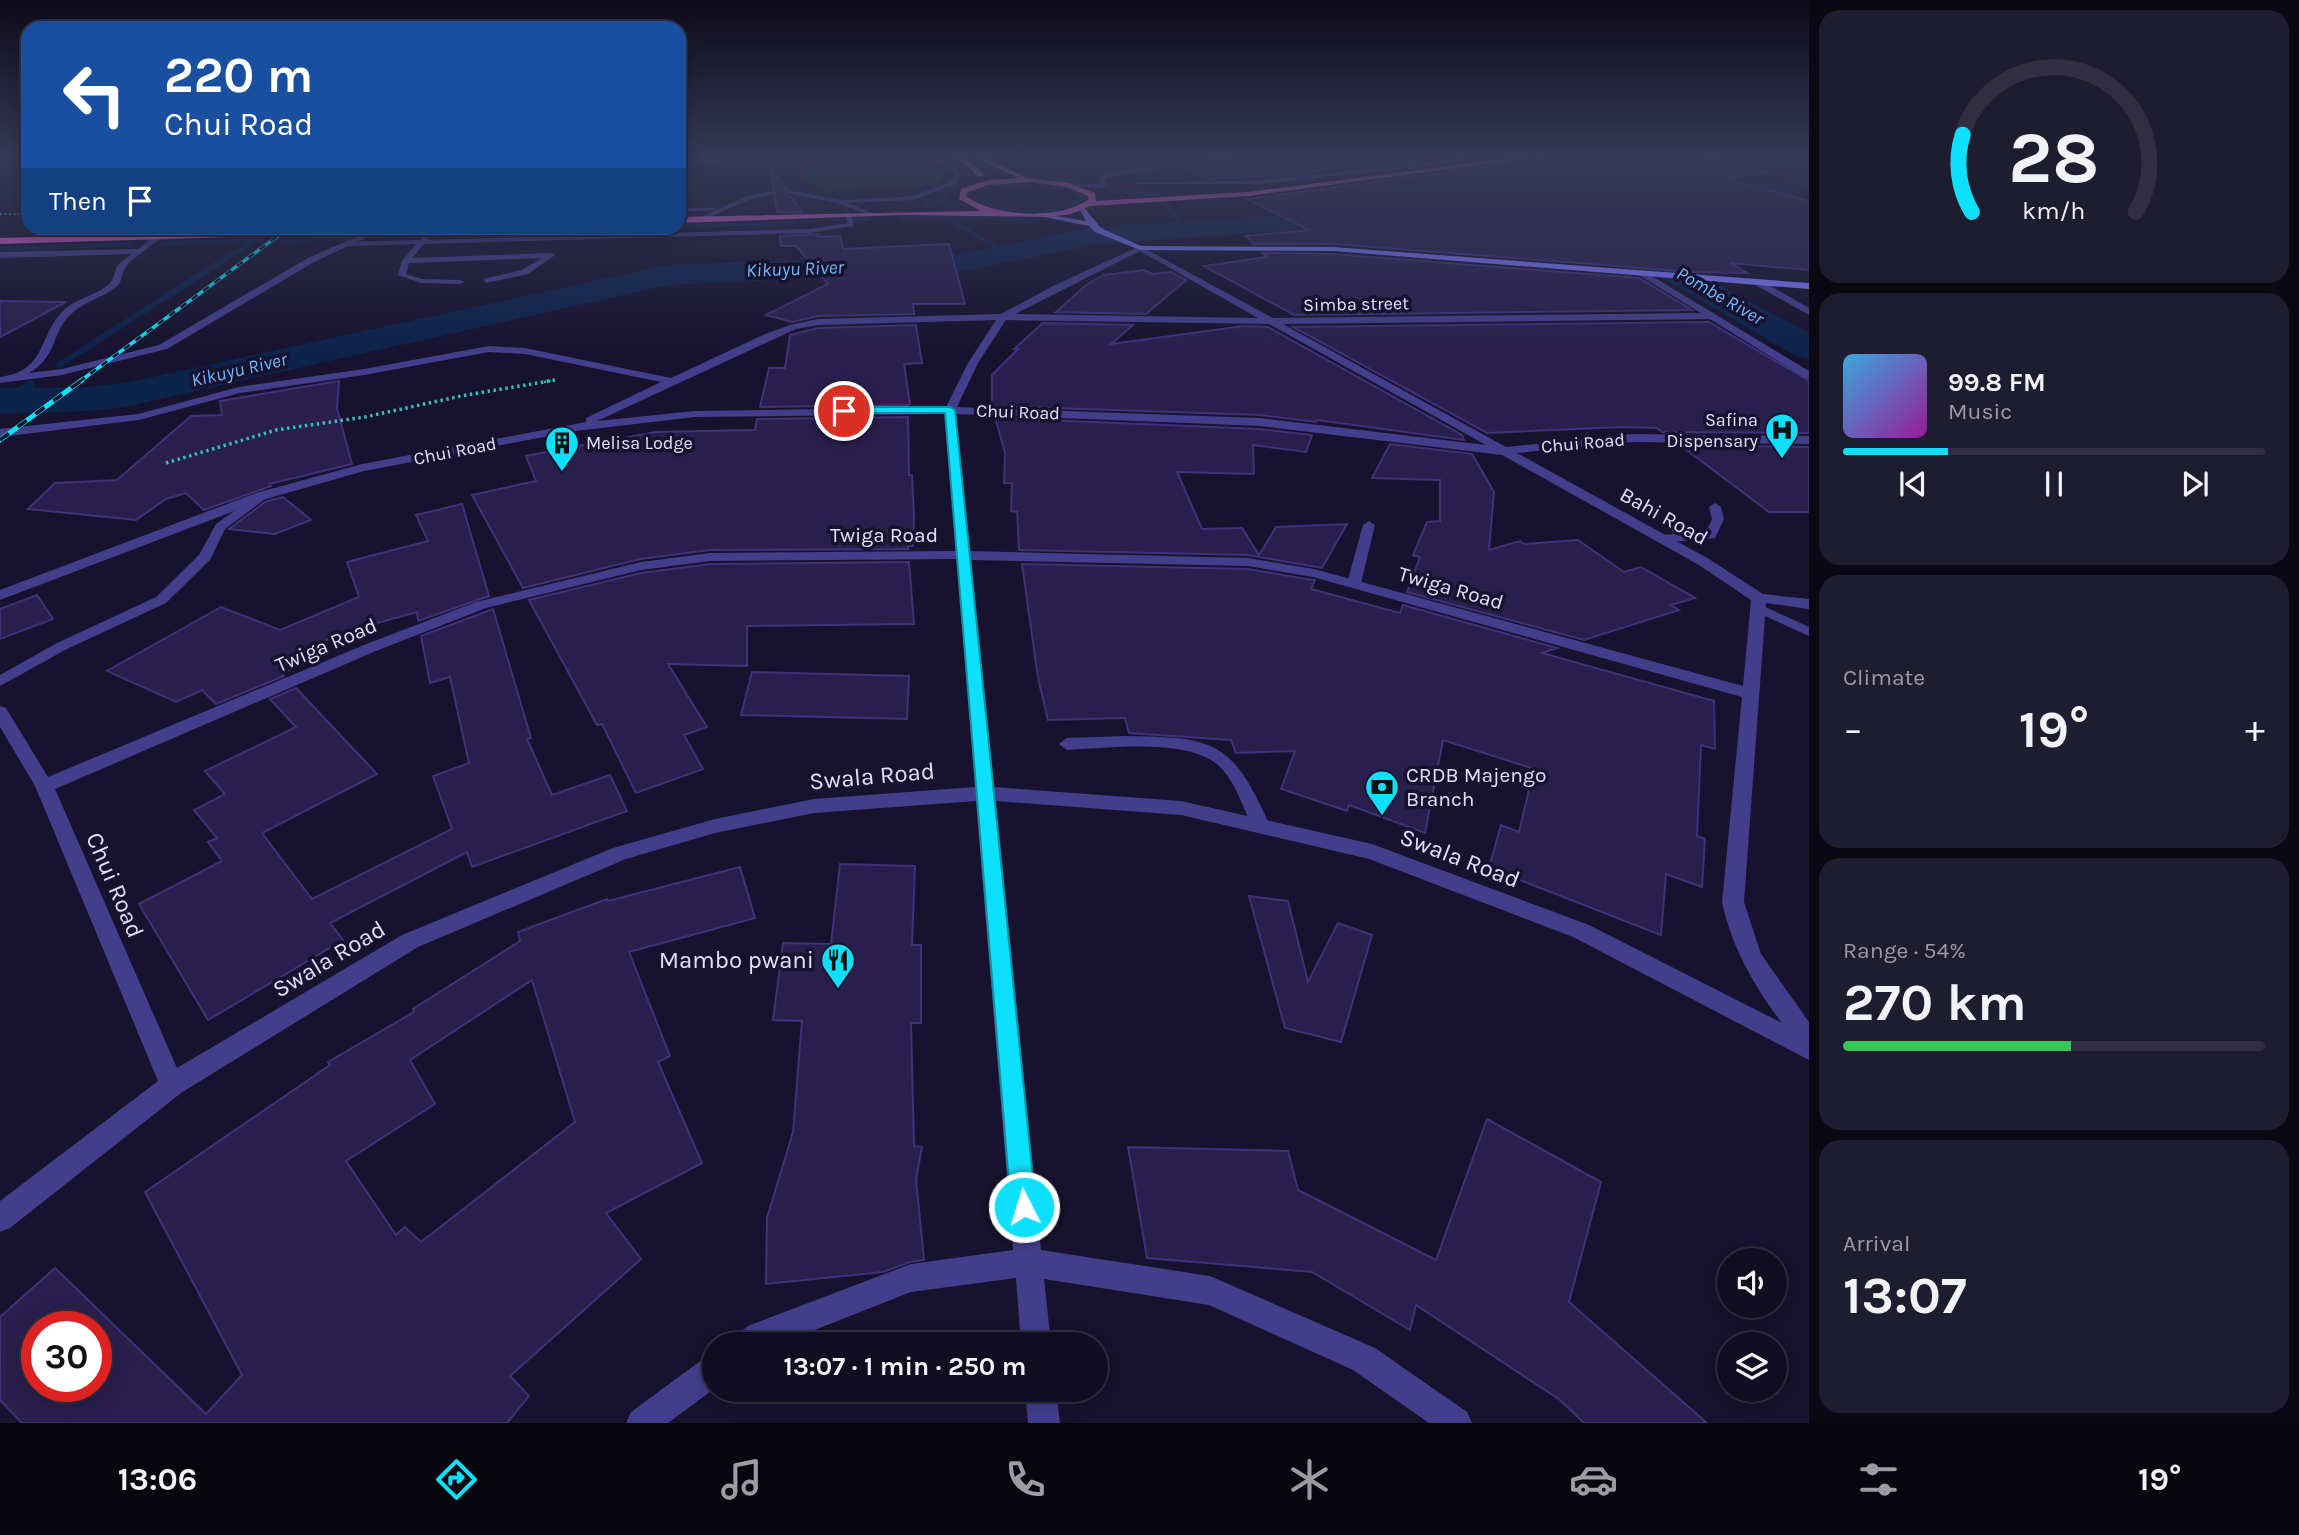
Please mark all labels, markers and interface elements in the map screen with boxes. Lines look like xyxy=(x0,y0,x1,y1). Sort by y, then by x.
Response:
text: 220 m xyxy=(164,47,313,104)
icon: left xyxy=(49,49,140,140)
text: Chui Road xyxy=(164,106,313,143)
text: 28 xyxy=(2008,116,2100,201)
icon: arrive xyxy=(121,182,159,220)
text: Then xyxy=(49,186,107,217)
text: km/h xyxy=(2022,196,2086,225)
water label: Kikuyu River xyxy=(746,256,846,282)
water label: Pombe River xyxy=(1672,262,1769,331)
street label: Simba street xyxy=(1303,292,1409,316)
water label: Kikuyu River xyxy=(189,348,291,392)
text: 99.8 FM xyxy=(1948,367,2046,398)
pin xyxy=(814,381,874,441)
icon: arrive xyxy=(825,392,863,430)
text: Music xyxy=(1948,398,2012,425)
street label: Chui Road xyxy=(976,400,1060,424)
place label: Safina Dispensary xyxy=(1666,409,1759,452)
hospital icon: Safina Dispensary xyxy=(1763,411,1801,460)
building icon: Melisa Lodge xyxy=(543,424,581,473)
street label: Chui Road xyxy=(1540,428,1626,458)
street label: Chui Road xyxy=(412,432,498,470)
place label: Melisa Lodge xyxy=(586,432,693,454)
icon: previous xyxy=(1894,465,1932,503)
icon: pause xyxy=(2035,465,2073,503)
icon: next xyxy=(2176,465,2214,503)
street label: Bahi Road xyxy=(1616,482,1712,550)
street label: Twiga Road xyxy=(830,523,938,547)
street label: Twiga Road xyxy=(1396,562,1506,614)
street label: Twiga Road xyxy=(272,613,380,677)
text: Climate xyxy=(1843,664,1925,691)
text: 19° xyxy=(2019,699,2089,760)
text: − xyxy=(1843,707,1863,752)
text: + xyxy=(2245,707,2265,752)
street label: Swala Road xyxy=(808,757,936,795)
place label: CRDB Majengo Branch xyxy=(1406,763,1546,811)
bank icon: CRDB Majengo Branch xyxy=(1363,768,1401,817)
street label: Swala Road xyxy=(1396,822,1524,894)
street label: Chui Road xyxy=(80,828,150,942)
street label: Swala Road xyxy=(268,915,390,1003)
text: Range · 54% xyxy=(1843,937,1966,964)
restaurant icon: Mambo pwani xyxy=(819,941,857,990)
place label: Mambo pwani xyxy=(659,946,814,974)
text: 270 km xyxy=(1843,972,2026,1033)
position arrow xyxy=(987,1170,1061,1244)
text: Arrival xyxy=(1843,1230,1910,1257)
map controls xyxy=(1717,1248,1787,1402)
button: sound xyxy=(1717,1248,1787,1318)
text: 13:07 xyxy=(1843,1265,1967,1326)
speed limit sign: 30 xyxy=(21,1311,112,1402)
button: layers xyxy=(1717,1332,1787,1402)
text: 13:07 · 1 min · 250 m xyxy=(783,1351,1027,1382)
icon: directions xyxy=(432,1455,481,1504)
icon: music xyxy=(717,1455,766,1504)
icon: phone xyxy=(1001,1455,1050,1504)
icon: climate xyxy=(1285,1455,1334,1504)
icon: car xyxy=(1569,1455,1618,1504)
icon: filters xyxy=(1854,1455,1903,1504)
text: 13:06 xyxy=(118,1461,197,1498)
text: 19° xyxy=(2138,1461,2181,1498)

